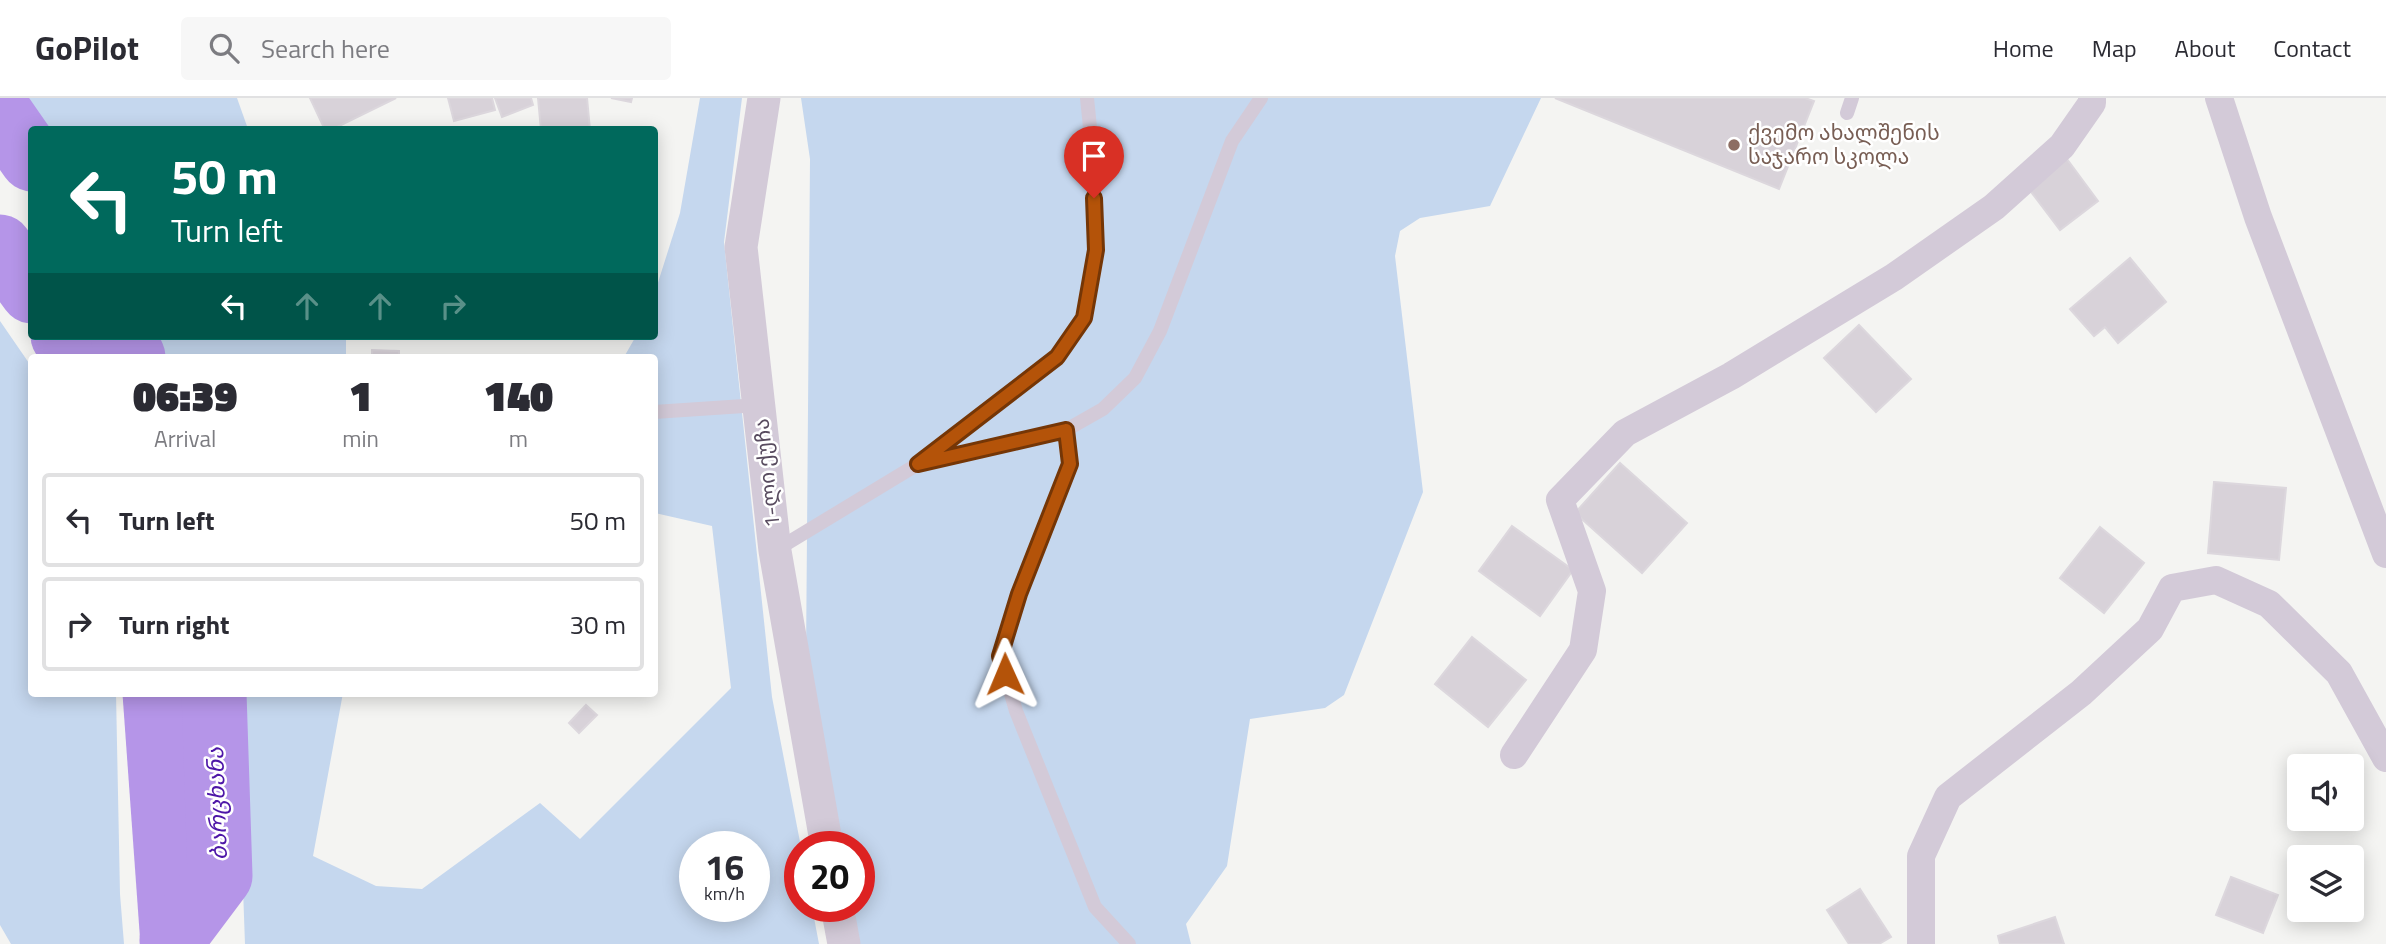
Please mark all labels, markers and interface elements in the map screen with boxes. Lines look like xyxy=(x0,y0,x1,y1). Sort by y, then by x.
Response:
search box xyxy=(181,17,671,80)
text: GoPilot xyxy=(35,23,139,73)
icon: search xyxy=(205,29,243,67)
text: Search here xyxy=(261,29,390,68)
text: Home xyxy=(1993,30,2054,66)
text: Map xyxy=(2092,30,2137,66)
text: About xyxy=(2175,30,2235,66)
text: Contact xyxy=(2273,30,2351,66)
place label: ქვემო ახალშენის საჯარო სკოლა xyxy=(1748,116,1940,172)
pin xyxy=(1064,126,1124,198)
icon: arrive xyxy=(1075,137,1113,175)
marker: ქვემო ახალშენის საჯარო სკოლა xyxy=(1726,137,1742,153)
text: 50 m xyxy=(171,138,278,213)
icon: left xyxy=(56,154,147,245)
text: Turn left xyxy=(171,206,283,254)
icon: left xyxy=(215,287,253,325)
icon: ahead xyxy=(288,287,326,325)
icon: ahead xyxy=(361,287,399,325)
icon: right xyxy=(434,287,472,325)
text: 06:39 xyxy=(133,363,237,427)
text: 1 xyxy=(349,363,372,427)
text: 140 xyxy=(484,363,553,427)
street label: 1-ლი ქუჩა xyxy=(744,417,788,529)
text: Arrival xyxy=(154,421,216,456)
text: min xyxy=(342,421,379,456)
text: m xyxy=(509,421,528,456)
icon: left xyxy=(60,501,98,539)
text: Turn left xyxy=(119,501,214,540)
text: 50 m xyxy=(569,501,626,540)
icon: right xyxy=(60,605,98,643)
text: Turn right xyxy=(119,605,230,644)
text: 30 m xyxy=(569,605,626,644)
position arrow xyxy=(968,637,1042,711)
water label: ბარცხანა xyxy=(197,747,236,861)
map controls xyxy=(2287,754,2364,922)
button: sound xyxy=(2287,754,2364,831)
speed limit sign: 20 xyxy=(784,831,875,922)
text: 16 xyxy=(705,840,744,894)
button: layers xyxy=(2287,845,2364,922)
text: km/h xyxy=(704,880,745,907)

